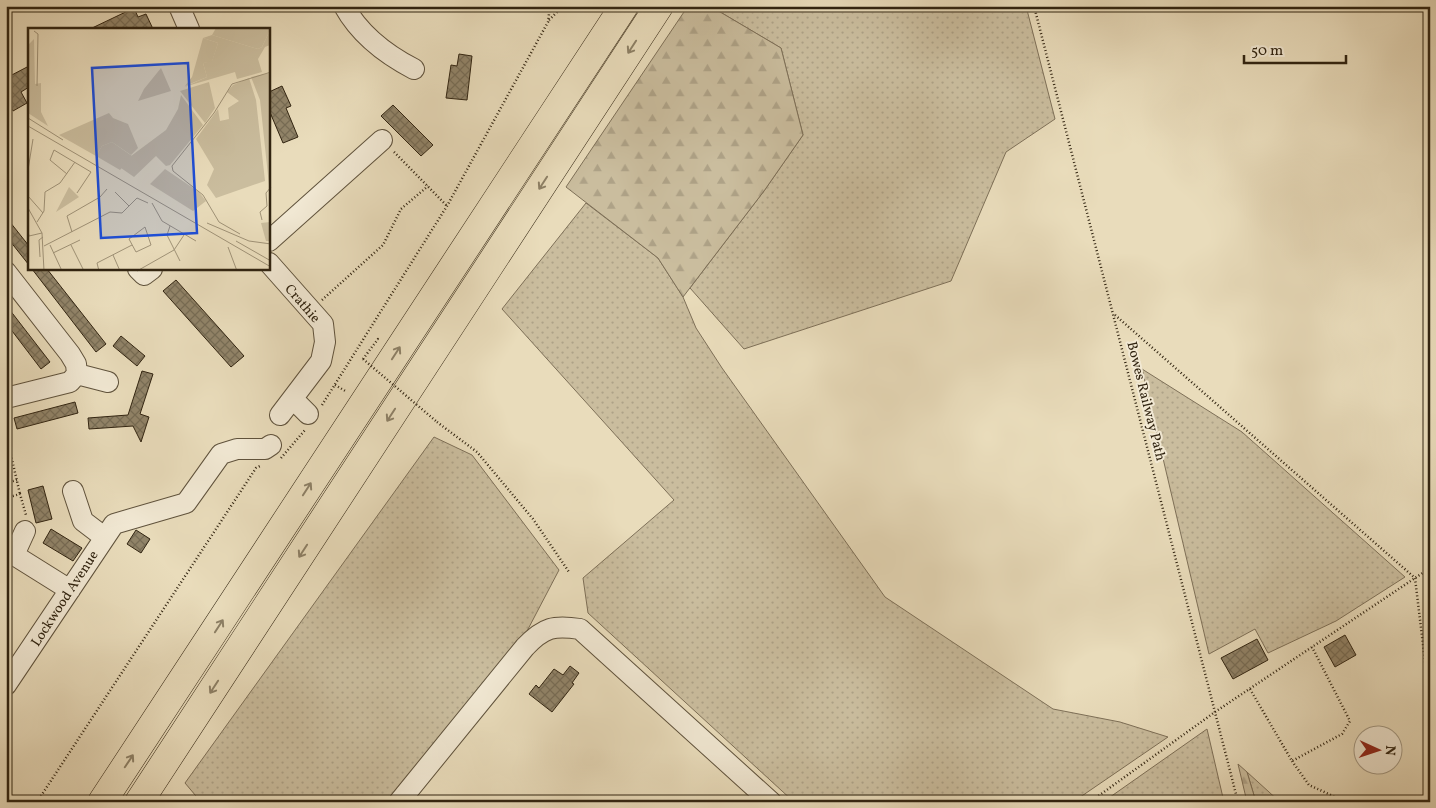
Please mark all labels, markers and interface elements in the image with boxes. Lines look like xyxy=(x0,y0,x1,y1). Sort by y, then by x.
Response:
inset map xyxy=(28,28,270,270)
scale bar xyxy=(1244,32,1346,64)
one-way arrow xyxy=(627,40,637,54)
text: 50 m xyxy=(1251,41,1283,62)
one-way arrow xyxy=(538,175,548,189)
street label: Crathie xyxy=(280,280,324,328)
street label: Bowes Railway Path xyxy=(1121,340,1170,463)
one-way arrow xyxy=(391,347,401,361)
one-way arrow xyxy=(386,407,396,421)
one-way arrow xyxy=(303,483,313,497)
one-way arrow xyxy=(297,543,307,557)
street label: Lockwood Avenue xyxy=(27,547,104,651)
one-way arrow xyxy=(214,619,224,633)
one-way arrow xyxy=(209,680,219,694)
north arrow xyxy=(1354,726,1404,776)
text: N xyxy=(1380,745,1399,756)
one-way arrow xyxy=(124,754,134,768)

